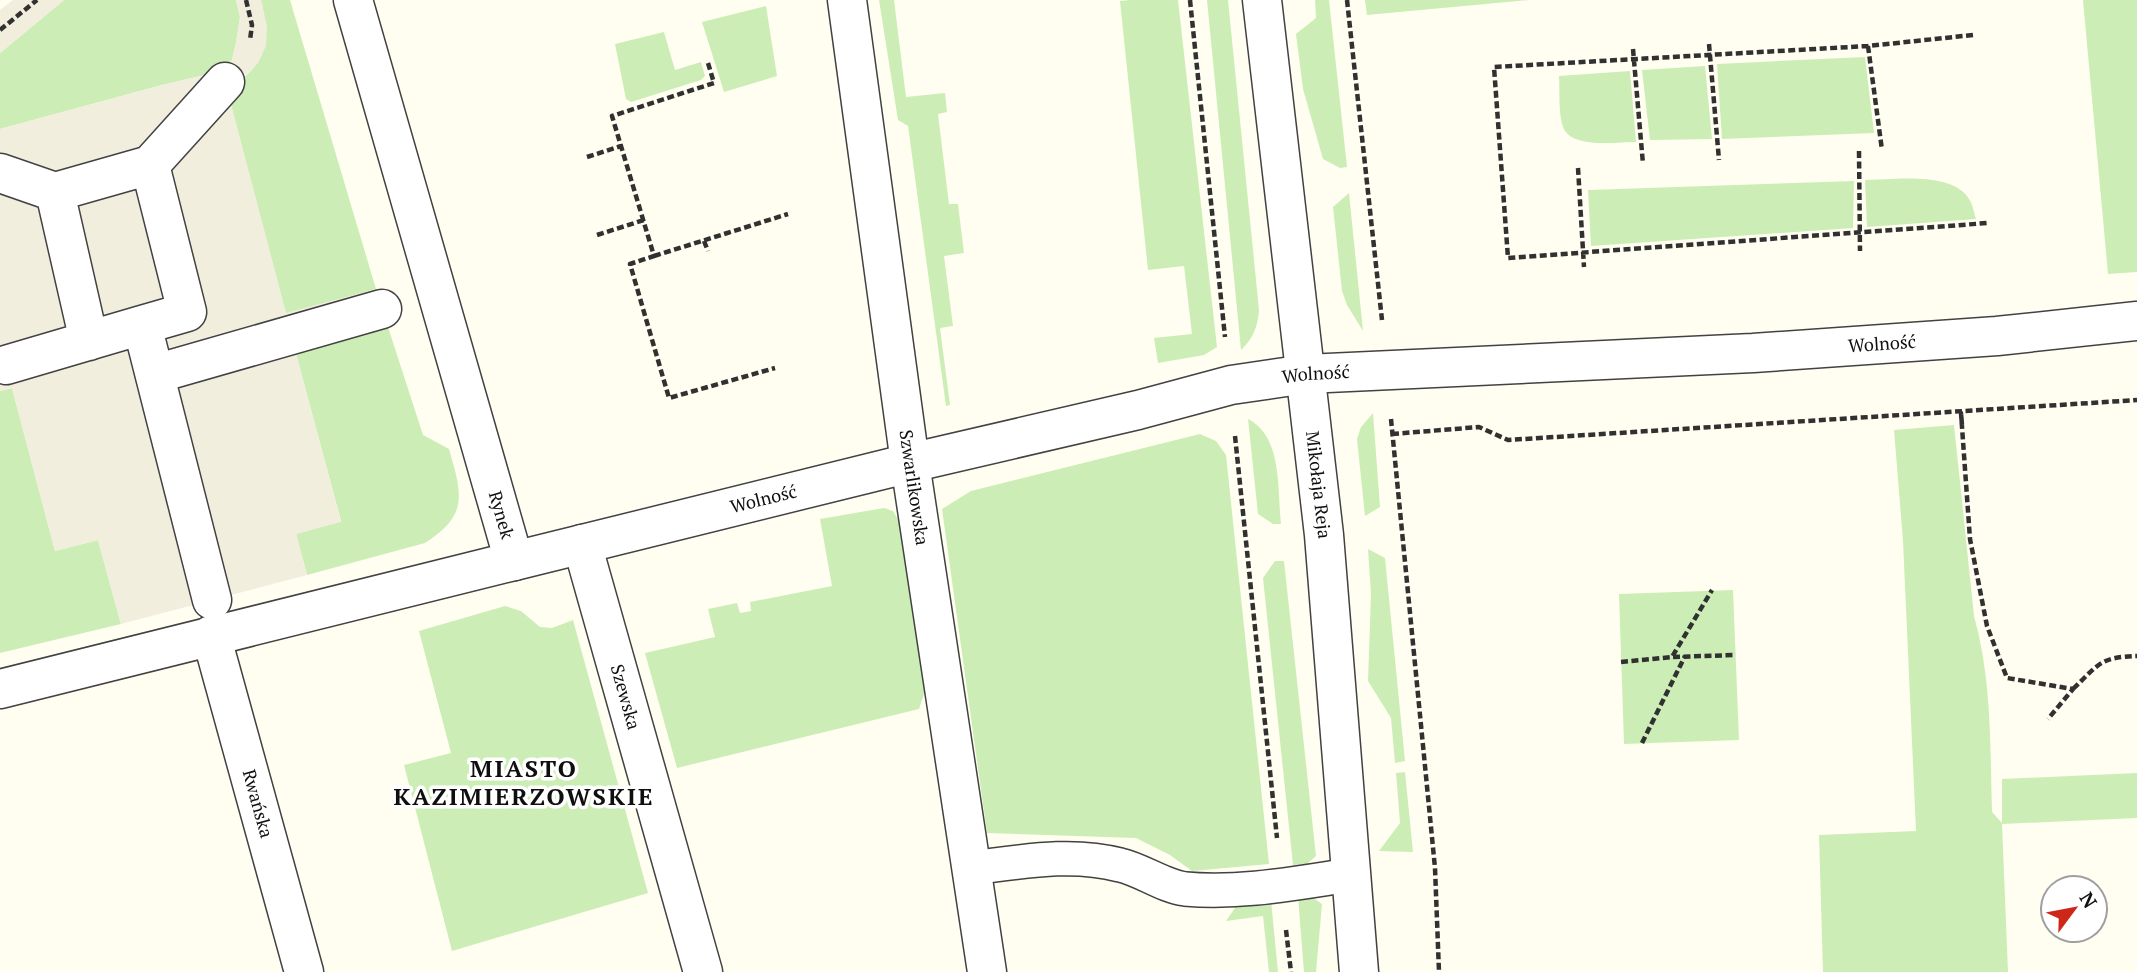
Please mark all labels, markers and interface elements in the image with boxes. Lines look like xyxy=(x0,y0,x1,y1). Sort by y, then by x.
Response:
street label: Wolność xyxy=(1847,329,1917,357)
street label: Wolność xyxy=(1280,359,1350,388)
street label: Szwarlikowska xyxy=(895,428,935,547)
street label: Mikołaja Reja xyxy=(1301,430,1337,540)
street label: Wolność xyxy=(727,478,799,518)
street label: Rynek xyxy=(484,488,520,542)
street label: Szewska xyxy=(606,661,647,732)
district label: MIASTO KAZIMIERZOWSKIE xyxy=(394,752,654,812)
street label: Rwańska xyxy=(238,766,279,840)
north arrow xyxy=(2039,874,2109,944)
text: N xyxy=(2074,887,2104,913)

